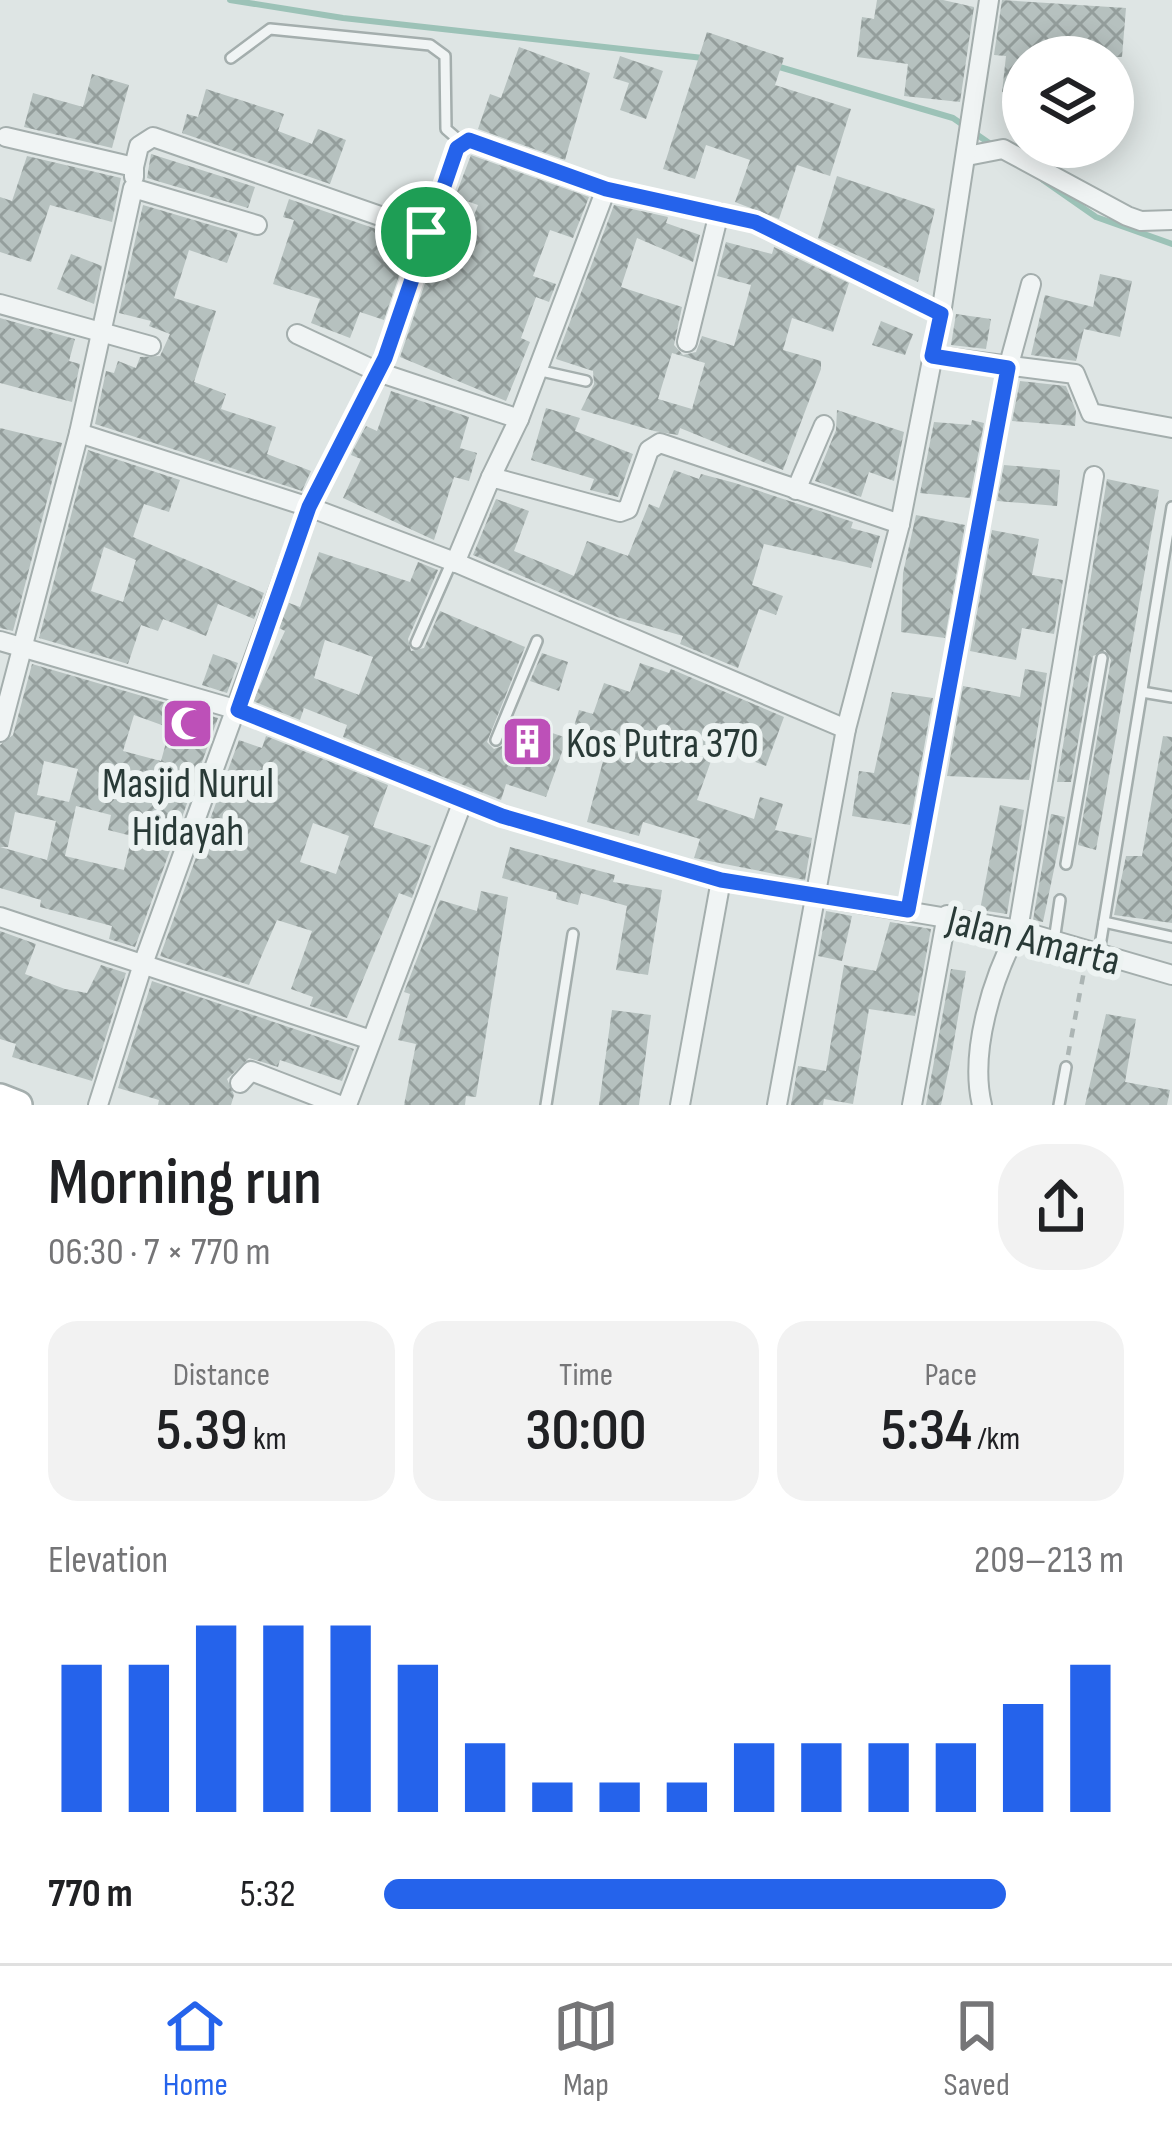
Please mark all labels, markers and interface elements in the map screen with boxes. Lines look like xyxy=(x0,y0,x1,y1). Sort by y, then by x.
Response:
map controls xyxy=(1002,36,1134,168)
button: layers xyxy=(1002,36,1134,168)
pin xyxy=(375,181,477,283)
icon: arrive xyxy=(393,199,459,265)
mosque icon: Masjid Nurul Hidayah xyxy=(160,695,216,751)
building icon: Kos Putra 370 xyxy=(499,714,555,770)
place label: Kos Putra 370 xyxy=(566,719,759,770)
place label: Masjid Nurul Hidayah xyxy=(102,759,274,858)
street label: Jalan Amarta xyxy=(941,895,1125,988)
text: Morning run xyxy=(48,1144,322,1223)
button: share xyxy=(998,1144,1124,1270)
text: 06:30 · 7 × 770 m xyxy=(48,1229,271,1276)
text: Distance xyxy=(173,1355,270,1395)
text: Time xyxy=(559,1355,613,1395)
text: Pace xyxy=(924,1355,977,1395)
text: 5.39 xyxy=(156,1395,248,1467)
text: 30:00 xyxy=(525,1395,647,1467)
text: 5:34 xyxy=(881,1395,972,1467)
text: km xyxy=(248,1419,287,1459)
text: /km xyxy=(972,1419,1020,1459)
text: Elevation xyxy=(48,1537,168,1584)
text: 209–213 m xyxy=(974,1537,1124,1584)
text: 770 m xyxy=(48,1871,133,1918)
text: 5:32 xyxy=(240,1871,295,1918)
tab: Home xyxy=(162,1993,228,2105)
tab: Map xyxy=(553,1993,619,2105)
tab: Saved xyxy=(944,1993,1010,2105)

